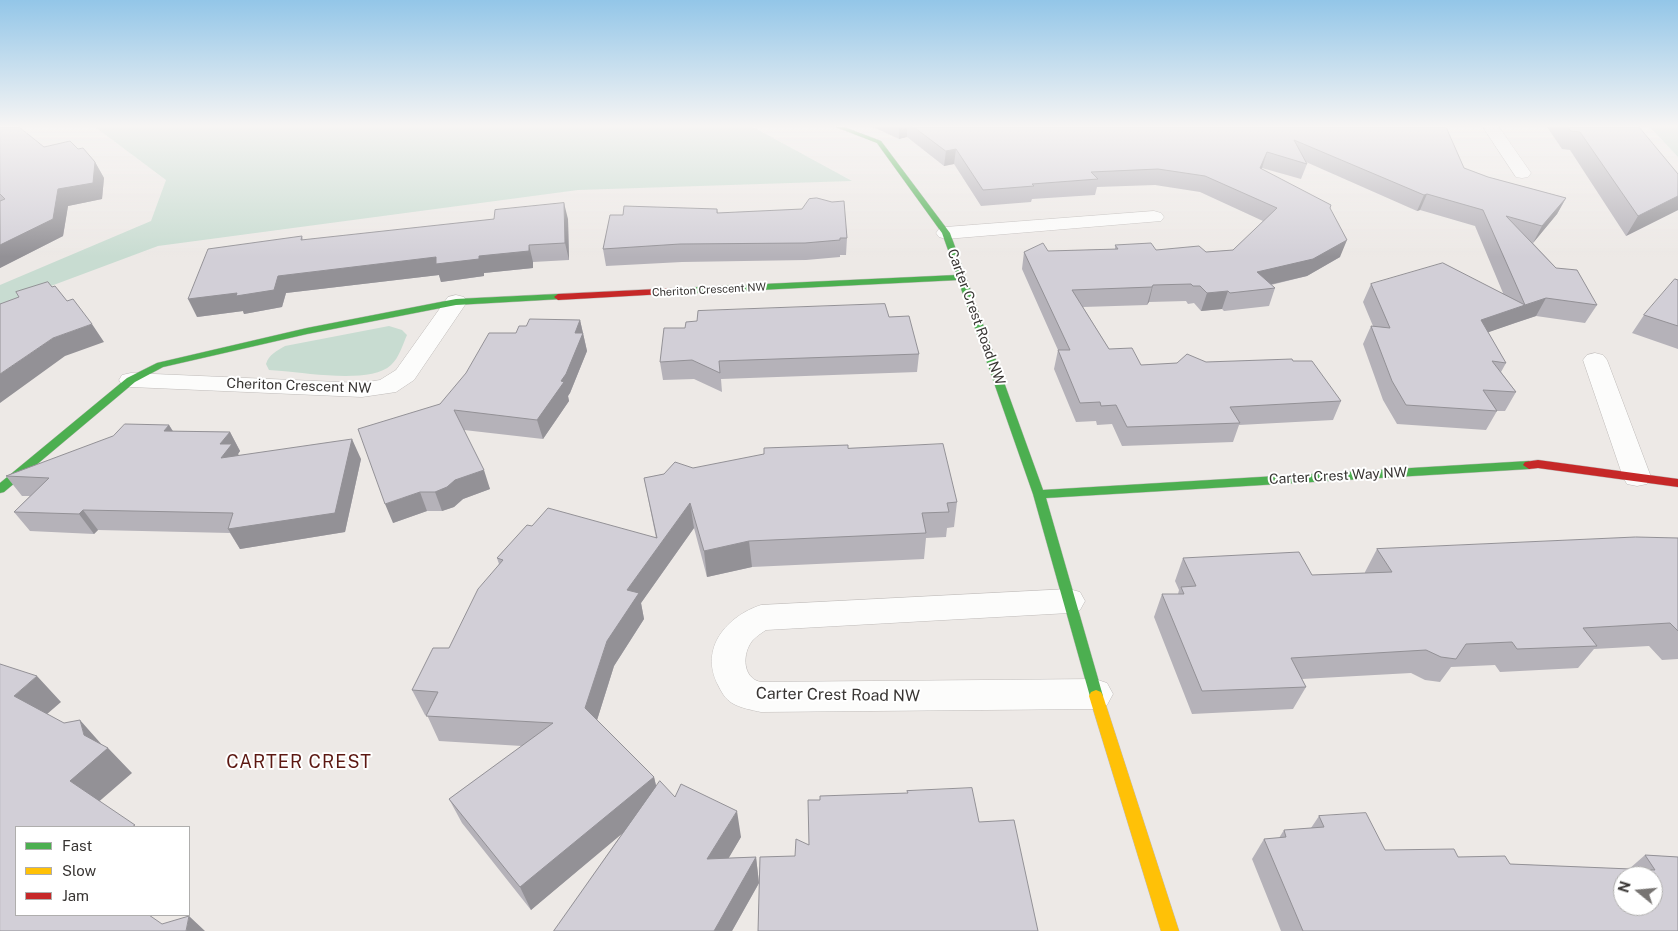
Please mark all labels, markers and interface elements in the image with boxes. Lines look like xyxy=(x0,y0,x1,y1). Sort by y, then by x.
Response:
street label: Carter Crest Road NW xyxy=(944,247,1008,387)
street label: Cheriton Crescent NW xyxy=(652,280,766,300)
street label: Cheriton Crescent NW xyxy=(226,375,372,397)
street label: Carter Crest Way NW xyxy=(1268,464,1408,488)
street label: Carter Crest Road NW xyxy=(756,684,920,706)
district label: CARTER CREST xyxy=(225,751,373,773)
legend xyxy=(15,826,190,916)
text: Fast xyxy=(62,837,92,854)
text: Slow xyxy=(62,862,96,879)
north arrow xyxy=(1613,866,1663,916)
text: N xyxy=(1615,879,1634,894)
text: Jam xyxy=(62,887,89,904)

